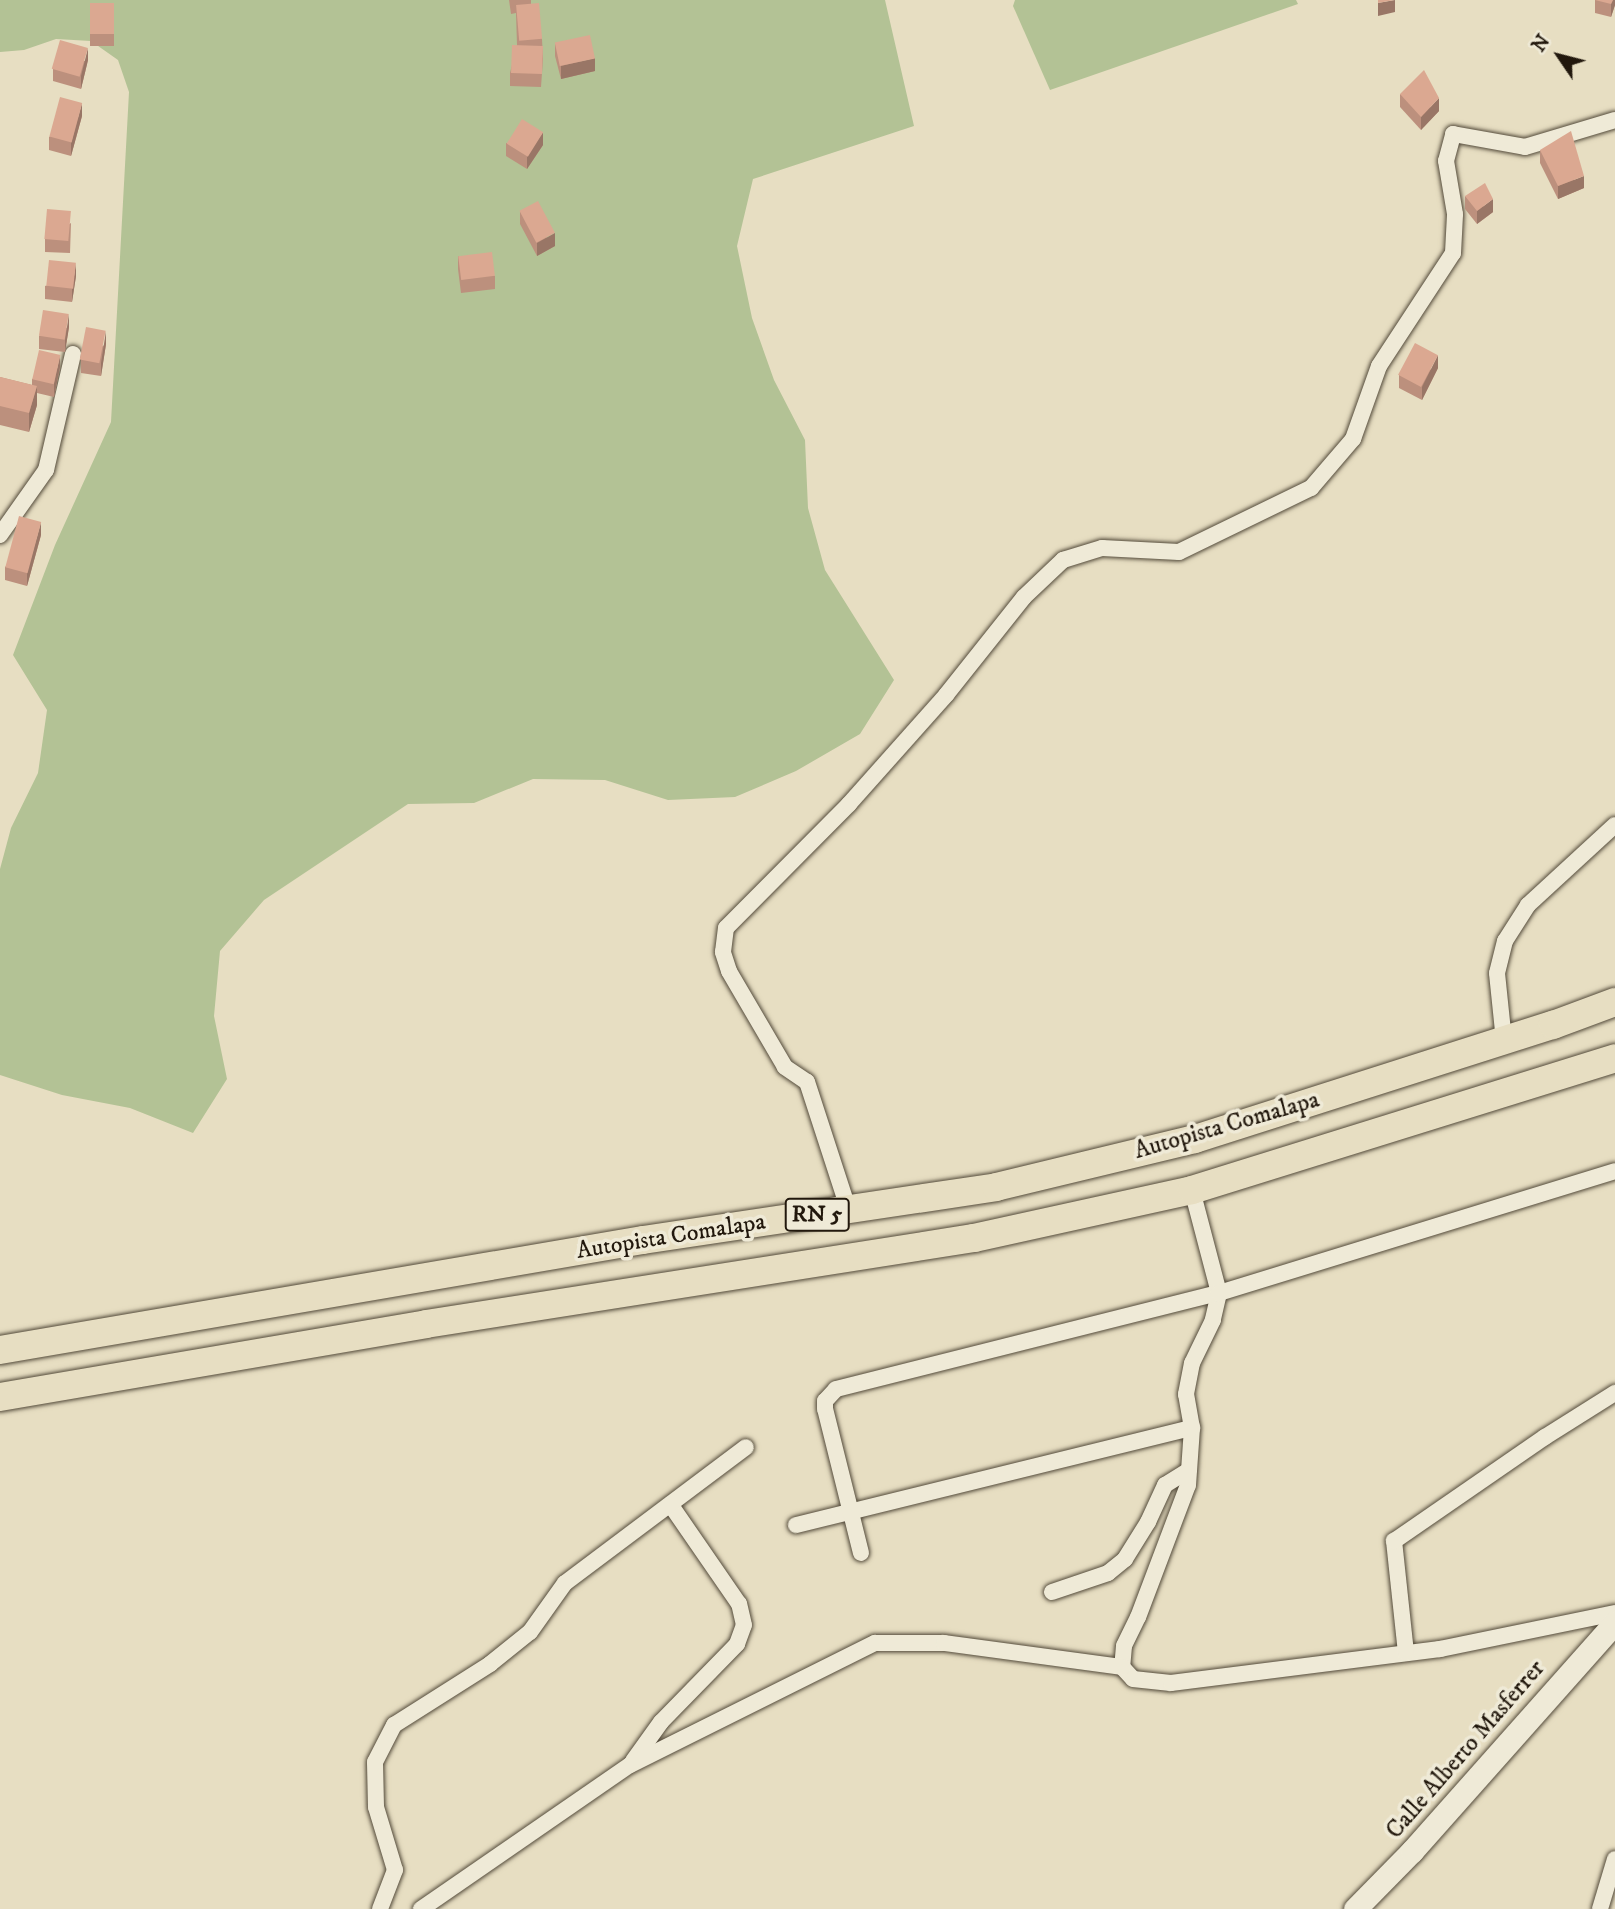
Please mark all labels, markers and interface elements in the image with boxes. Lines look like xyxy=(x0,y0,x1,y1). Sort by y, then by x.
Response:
north arrow xyxy=(1524,21,1594,91)
text: N xyxy=(1527,31,1555,57)
street label: Autopista Comalapa xyxy=(1131,1086,1323,1166)
road number: RN 5 xyxy=(784,1196,850,1234)
street label: Autopista Comalapa xyxy=(574,1208,768,1266)
street label: Calle Alberto Masferrer xyxy=(1381,1655,1551,1845)

